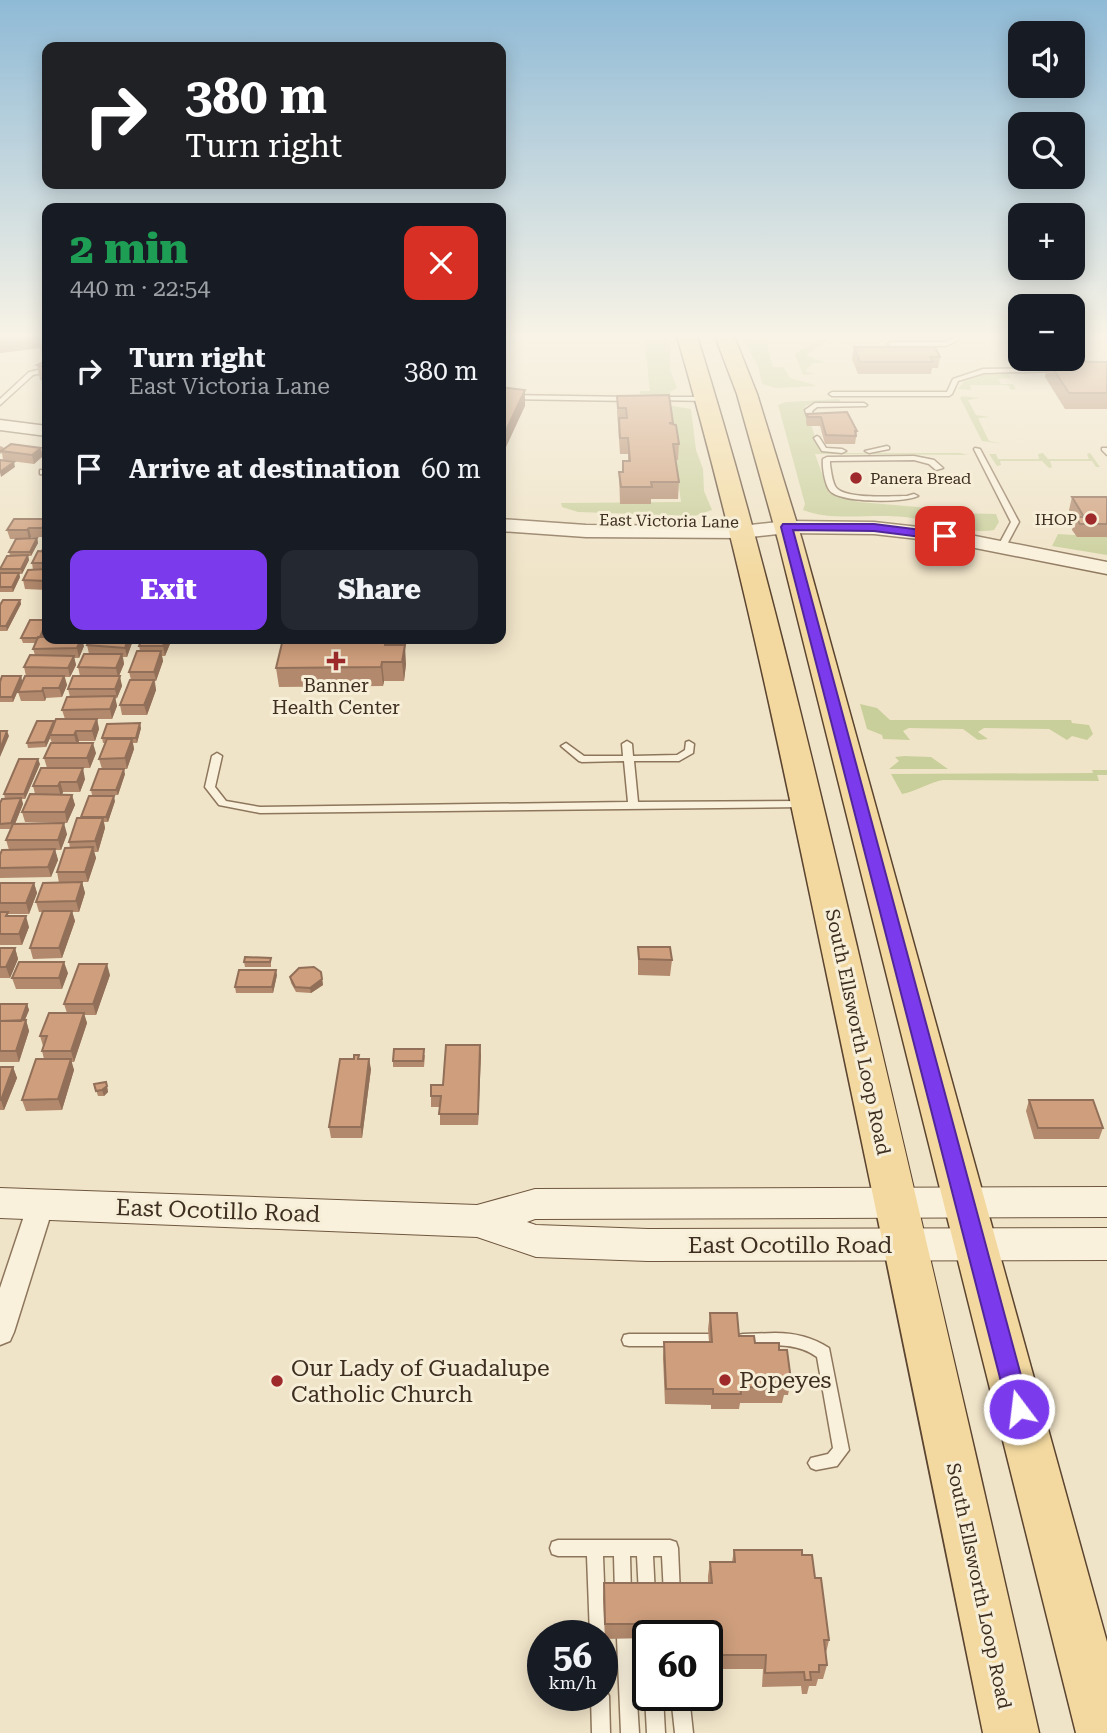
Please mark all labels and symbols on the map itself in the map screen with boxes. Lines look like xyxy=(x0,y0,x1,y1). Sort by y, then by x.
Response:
place label: Panera Bread xyxy=(870,469,971,488)
marker: Panera Bread xyxy=(848,470,864,486)
pin xyxy=(915,506,975,566)
street label: East Victoria Lane xyxy=(599,510,739,532)
place label: IHOP xyxy=(1035,510,1077,529)
marker: IHOP xyxy=(1083,511,1099,527)
marker: Banner Health Center xyxy=(326,651,346,671)
place label: Banner Health Center xyxy=(272,674,400,719)
street label: South Ellsworth Loop Road xyxy=(821,907,895,1157)
street label: East Ocotillo Road xyxy=(115,1194,321,1228)
street label: East Ocotillo Road xyxy=(688,1232,893,1259)
place label: Our Lady of Guadalupe Catholic Church xyxy=(291,1355,550,1408)
place label: Popeyes xyxy=(739,1367,832,1394)
marker: Popeyes xyxy=(717,1372,733,1388)
position arrow xyxy=(982,1372,1056,1446)
marker: Our Lady of Guadalupe Catholic Church xyxy=(269,1373,285,1389)
street label: South Ellsworth Loop Road xyxy=(942,1461,1016,1711)
speed limit sign: 60 xyxy=(632,1620,723,1711)

